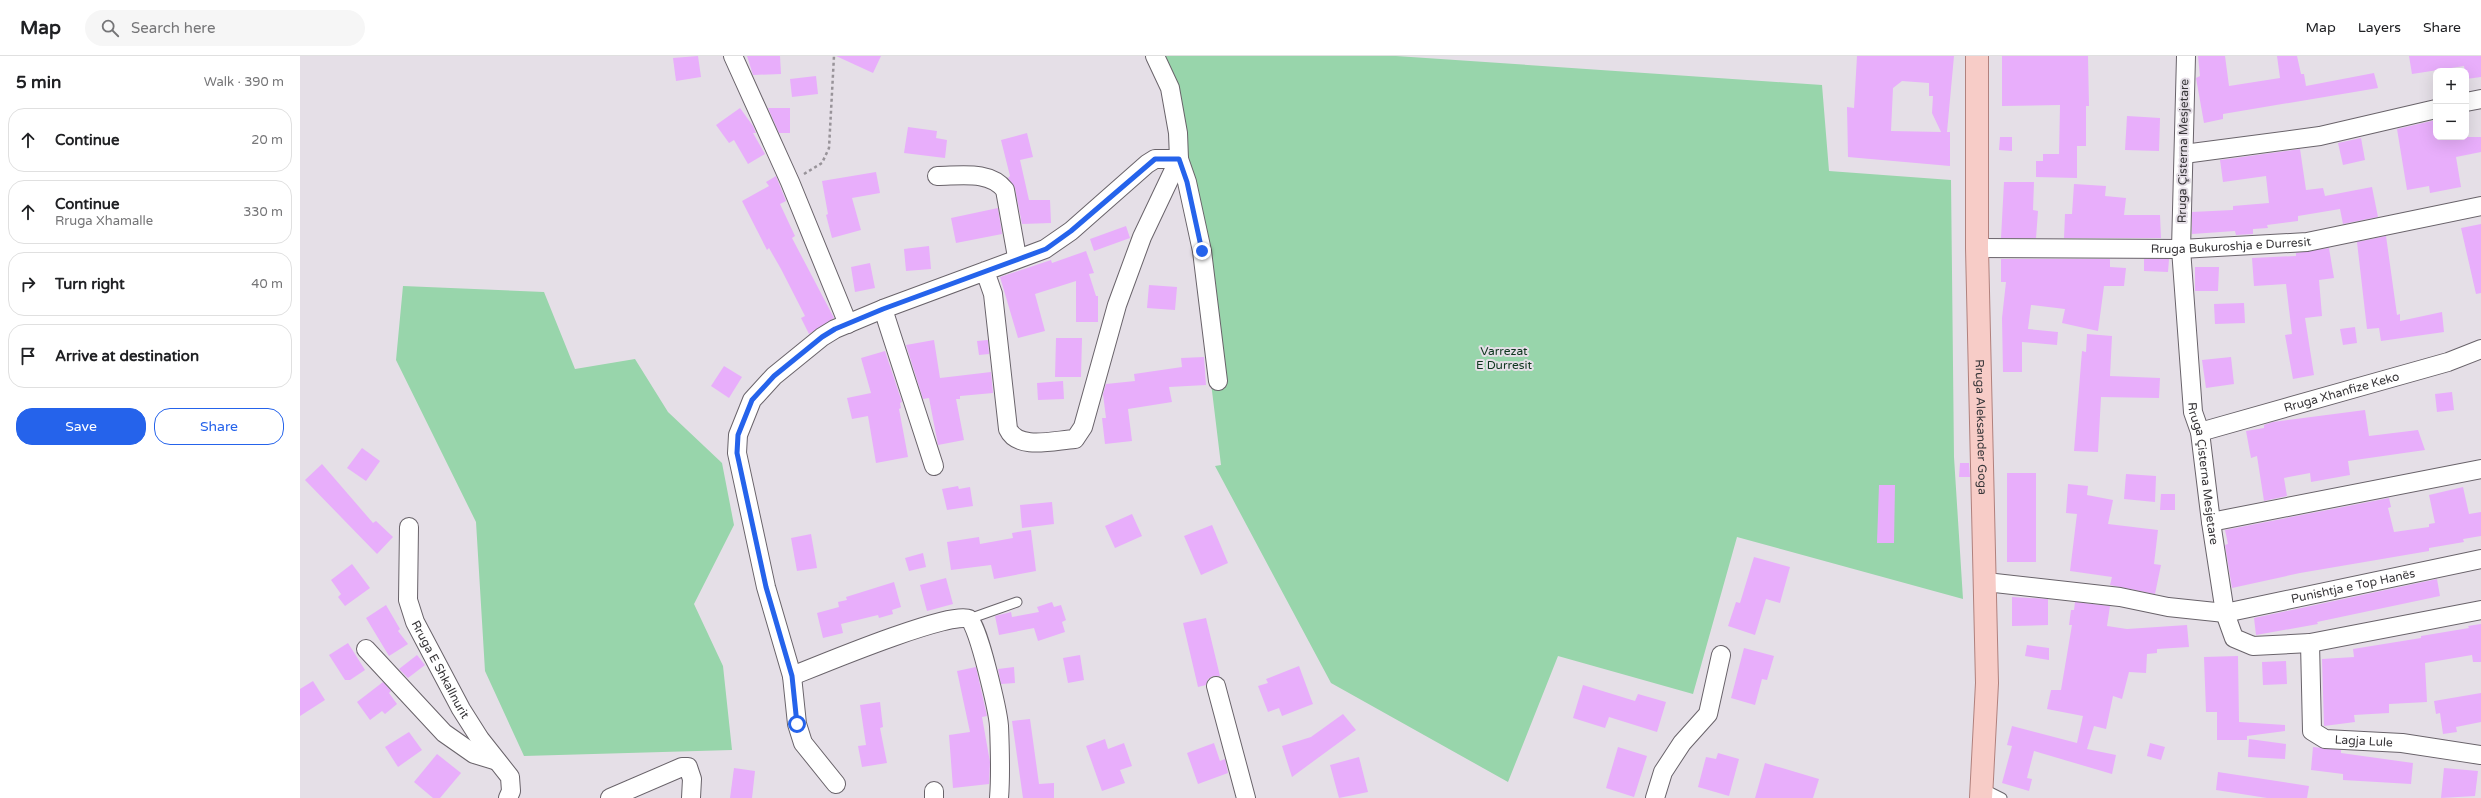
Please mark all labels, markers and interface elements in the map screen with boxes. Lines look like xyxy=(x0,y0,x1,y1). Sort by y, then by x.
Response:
search box xyxy=(85,10,365,46)
text: Map xyxy=(20,17,61,39)
icon: search xyxy=(99,17,121,39)
text: Search here xyxy=(131,19,215,37)
text: Map xyxy=(2306,19,2336,36)
text: Layers xyxy=(2358,19,2401,36)
text: Share xyxy=(2423,19,2461,36)
map controls xyxy=(2433,68,2469,140)
button: + xyxy=(2433,68,2469,104)
text: 5 min xyxy=(16,72,61,93)
text: Walk · 390 m xyxy=(204,74,284,90)
street label: Rruga Çisterna Mesjetare xyxy=(2175,79,2191,223)
button: − xyxy=(2433,104,2469,140)
icon: ahead xyxy=(17,129,39,151)
text: Continue xyxy=(55,131,119,149)
text: 20 m xyxy=(251,132,283,148)
text: Continue xyxy=(55,195,119,213)
icon: ahead xyxy=(17,201,39,223)
text: 330 m xyxy=(243,204,283,220)
text: Rruga Xhamalle xyxy=(55,213,153,229)
street label: Rruga Bukuroshja e Durresit xyxy=(2151,234,2313,256)
route end xyxy=(1193,242,1211,260)
icon: right xyxy=(17,273,39,295)
text: Turn right xyxy=(55,275,125,293)
text: 40 m xyxy=(251,276,283,292)
park label: Varrezat E Durresit xyxy=(1476,344,1532,372)
icon: arrive xyxy=(17,345,39,367)
text: Arrive at destination xyxy=(55,347,199,365)
street label: Rruga Aleksander Goga xyxy=(1973,359,1990,495)
street label: Rruga Xhanfize Keko xyxy=(2282,369,2401,415)
street label: Rruga Çisterna Mesjetare xyxy=(2185,402,2221,546)
button: Save xyxy=(16,408,146,445)
button: Share xyxy=(154,408,284,445)
street label: Punishtja e Top Hanës xyxy=(2290,566,2416,606)
street label: Rruga E Shkallnurit xyxy=(408,618,473,722)
route start xyxy=(788,715,806,733)
street label: Lagja Lule xyxy=(2334,733,2393,750)

